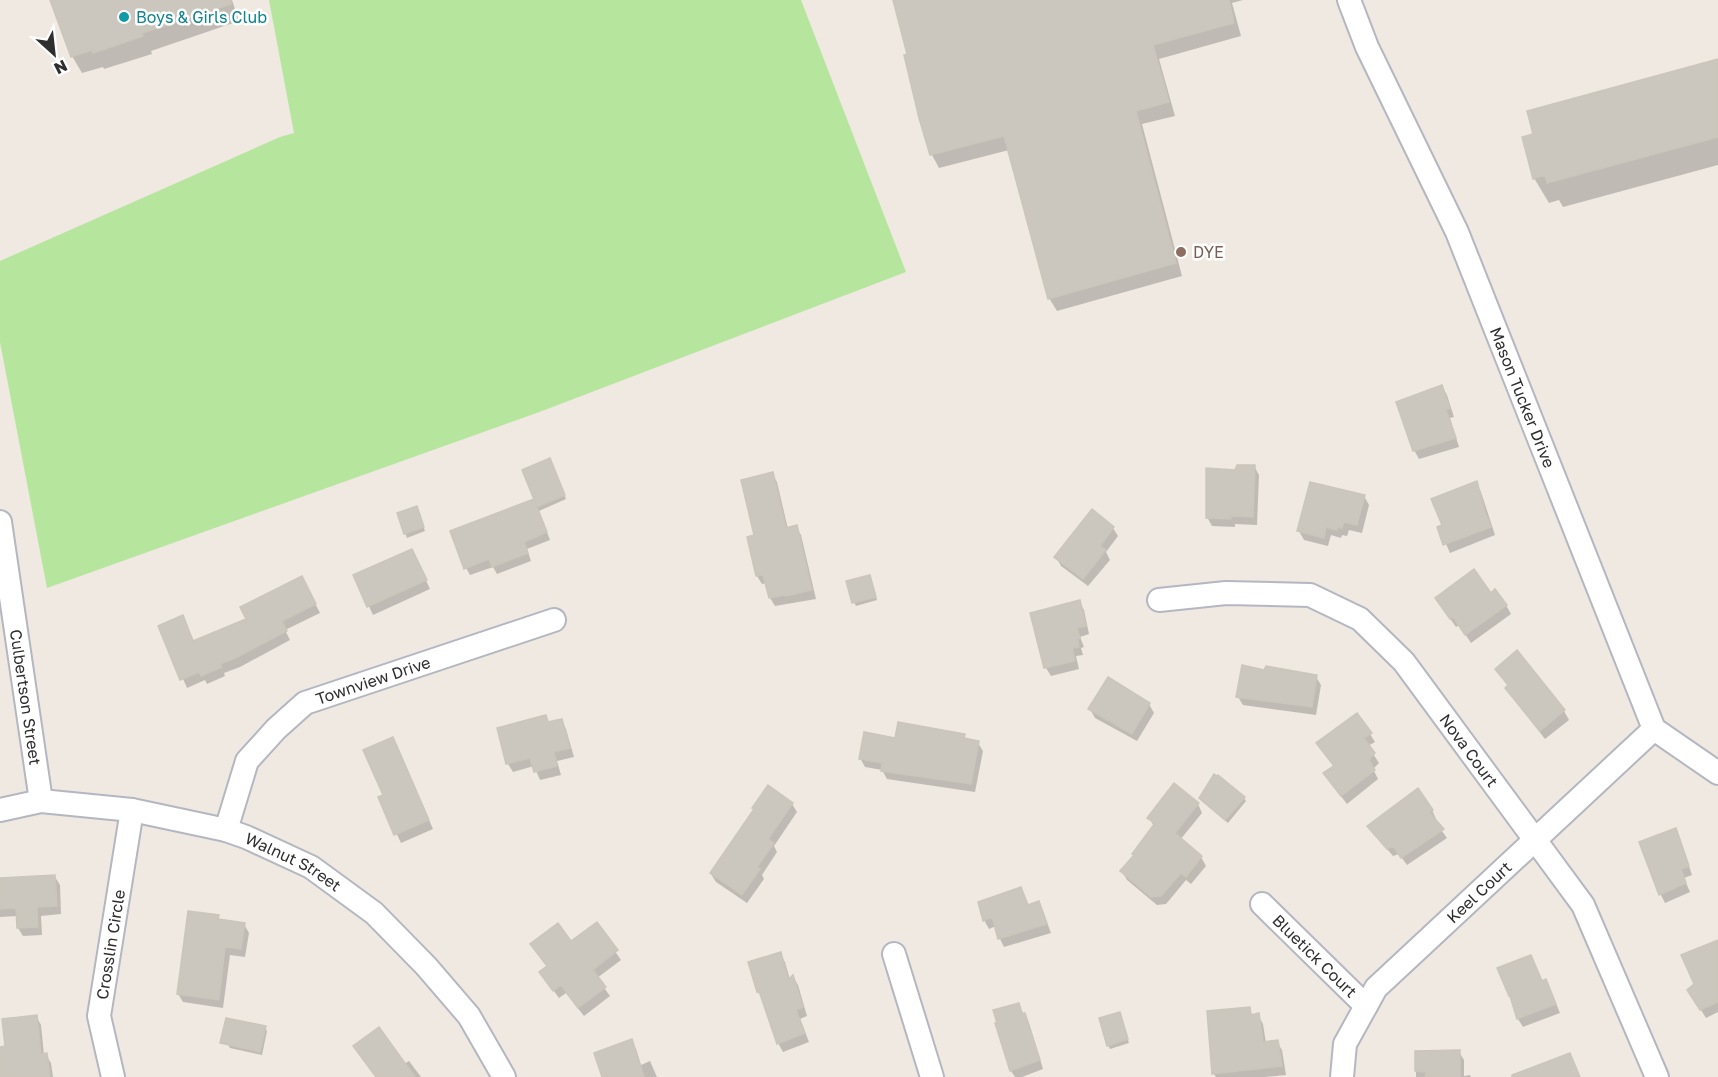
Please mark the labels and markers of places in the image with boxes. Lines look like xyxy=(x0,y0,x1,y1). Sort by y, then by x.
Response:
place label: Boys & Girls Club xyxy=(136,7,267,27)
marker: Boys & Girls Club xyxy=(117,10,131,24)
place label: DYE xyxy=(1193,242,1224,262)
marker: DYE xyxy=(1174,245,1188,259)

